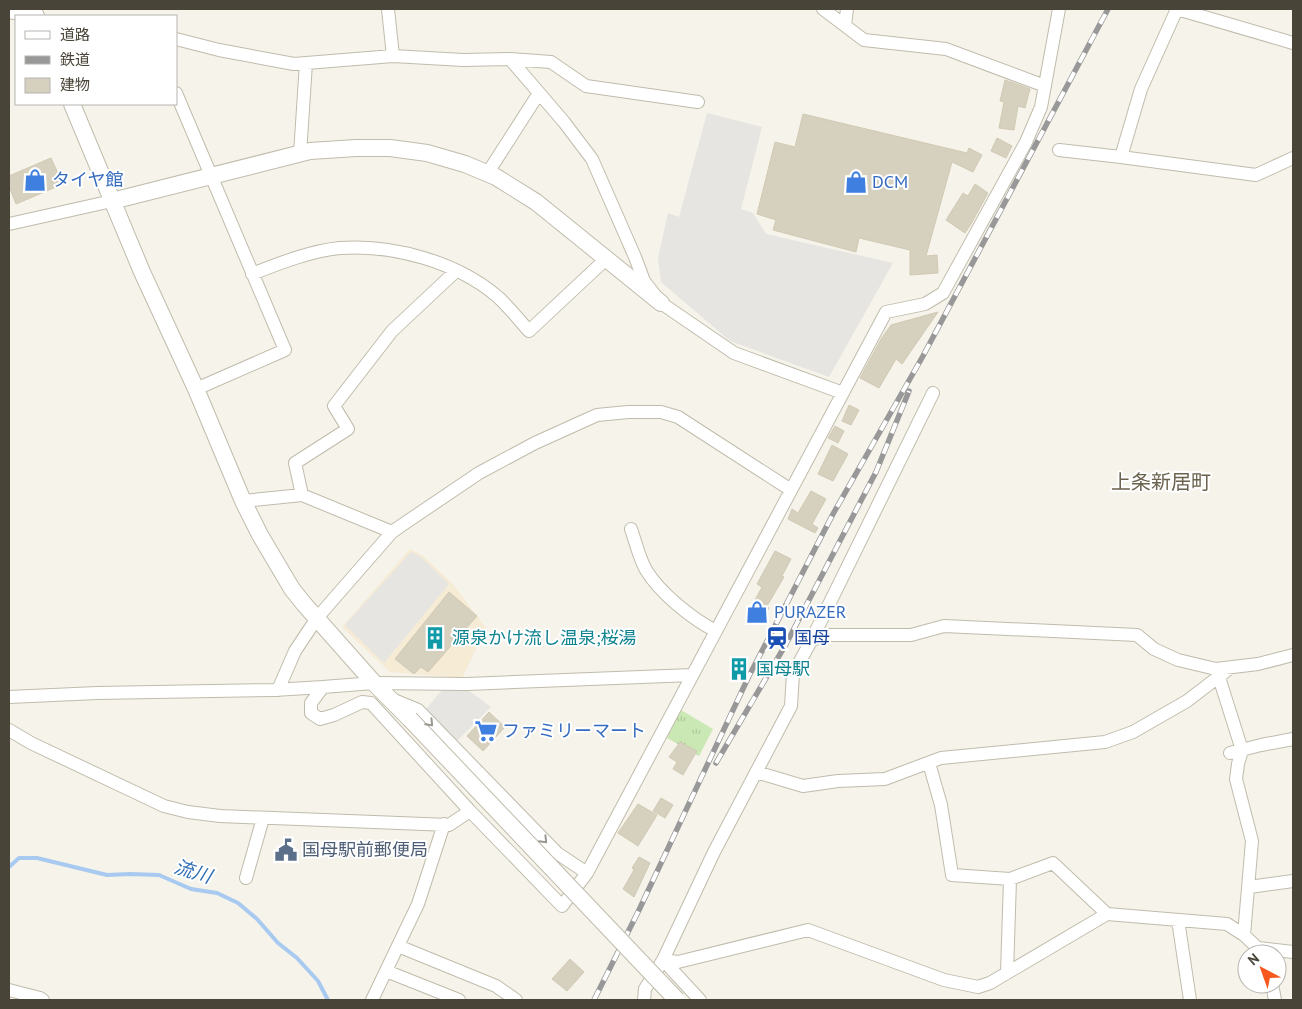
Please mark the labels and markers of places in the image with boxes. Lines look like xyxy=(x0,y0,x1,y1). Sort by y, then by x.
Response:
shop icon: タイヤ館 xyxy=(22,167,48,193)
place label: タイヤ館 xyxy=(52,168,123,191)
shop icon: DCM xyxy=(843,169,869,195)
place label: DCM xyxy=(872,170,908,193)
shop icon: PURAZER xyxy=(744,599,770,625)
place label: PURAZER xyxy=(774,600,847,623)
building icon: 源泉かけ流し温泉;桜湯 xyxy=(422,625,448,651)
station icon: 国母 xyxy=(764,625,790,651)
place label: 源泉かけ流し温泉;桜湯 xyxy=(452,626,637,649)
place label: 国母 xyxy=(794,626,830,649)
building icon: 国母駅 xyxy=(726,656,752,682)
place label: 国母駅 xyxy=(756,657,810,680)
supermarket icon: ファミリーマート xyxy=(473,718,499,744)
place label: ファミリーマート xyxy=(502,719,646,742)
public building icon: 国母駅前郵便局 xyxy=(273,837,299,863)
place label: 国母駅前郵便局 xyxy=(302,838,428,861)

